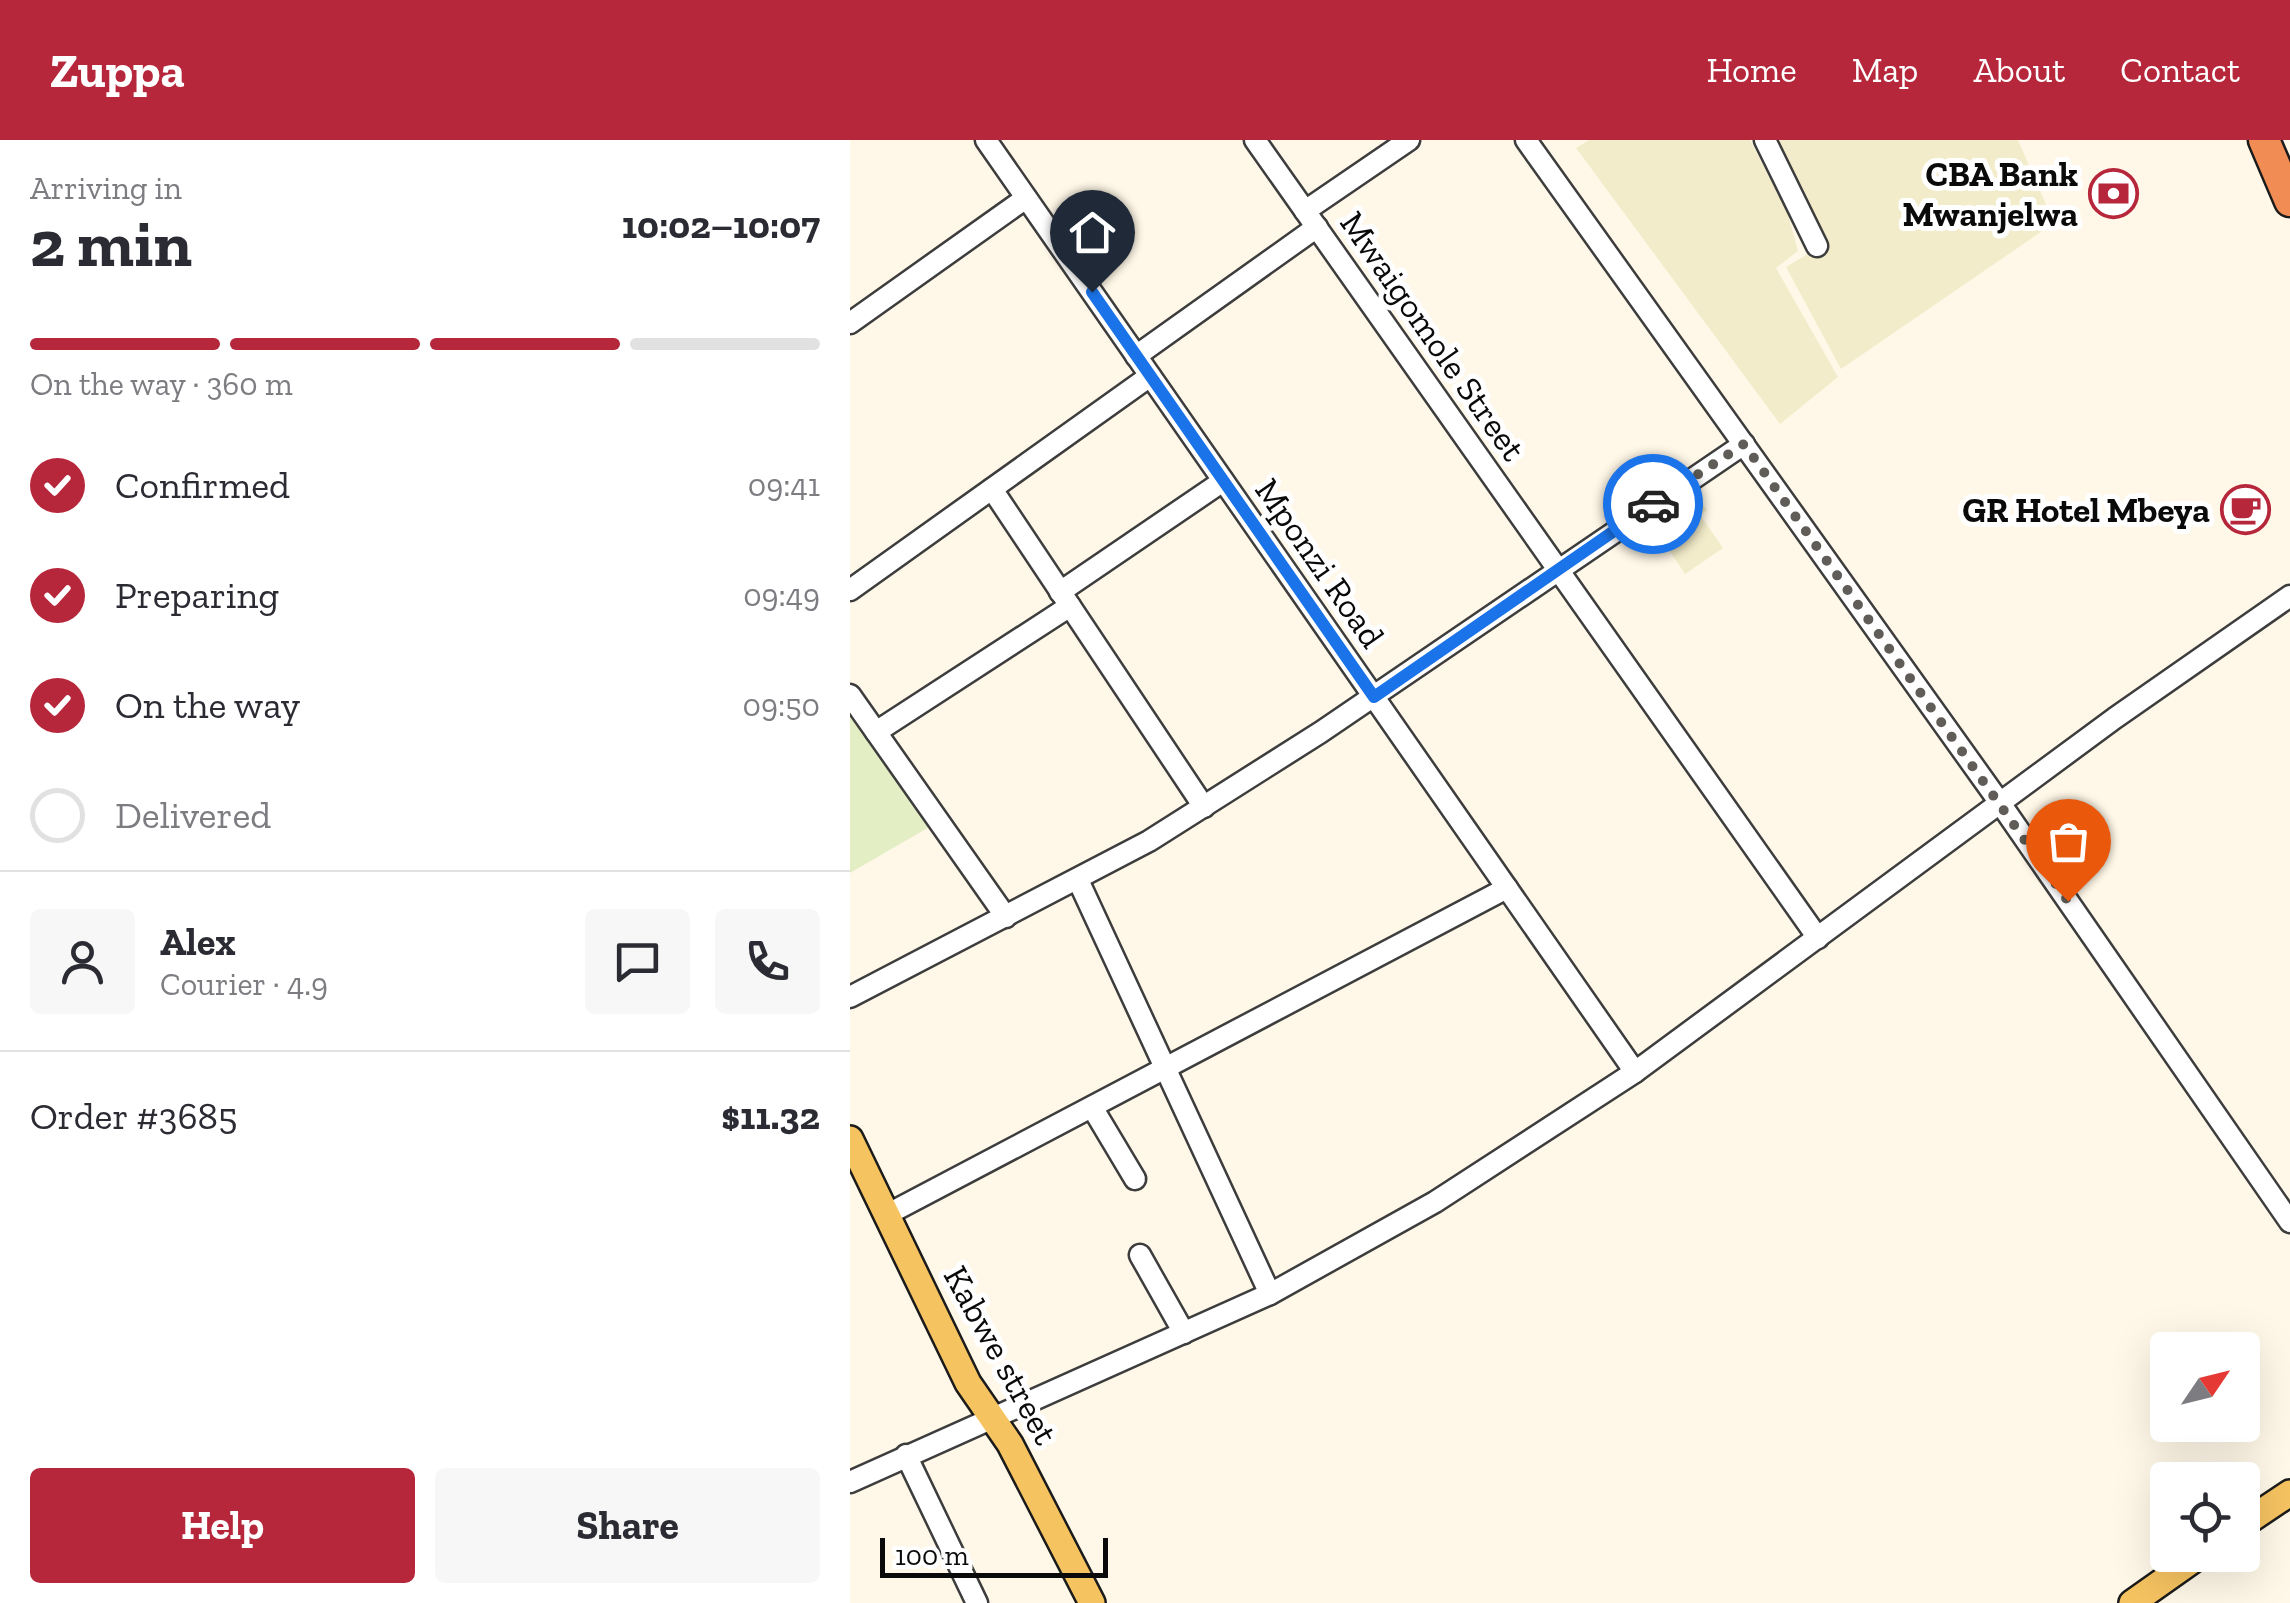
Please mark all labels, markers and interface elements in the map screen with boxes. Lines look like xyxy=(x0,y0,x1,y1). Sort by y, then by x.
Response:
text: Zuppa xyxy=(50,42,185,99)
text: Home xyxy=(1706,49,1797,91)
text: Map xyxy=(1852,49,1918,91)
text: About xyxy=(1973,49,2065,91)
text: Contact xyxy=(2120,49,2240,91)
place label: CBA Bank Mwanjelwa xyxy=(1903,153,2078,235)
bank icon: CBA Bank Mwanjelwa xyxy=(2087,168,2139,220)
text: Arriving in xyxy=(30,169,182,207)
pin xyxy=(1050,190,1135,293)
text: 10:02–10:07 xyxy=(622,202,820,248)
street label: Mwaigomole Street xyxy=(1331,203,1535,469)
text: 2 min xyxy=(30,205,192,283)
icon: home xyxy=(1065,205,1120,260)
text: On the way · 360 m xyxy=(30,365,293,403)
courier xyxy=(1603,454,1703,554)
icon: check xyxy=(30,458,85,513)
text: Confirmed xyxy=(115,462,290,508)
text: 09:41 xyxy=(748,466,820,504)
street label: Mponzi Road xyxy=(1246,470,1394,656)
icon: car xyxy=(1626,477,1681,532)
cafe icon: GR Hotel Mbeya xyxy=(2219,484,2271,536)
place label: GR Hotel Mbeya xyxy=(1962,489,2210,531)
icon: check xyxy=(30,568,85,623)
text: Preparing xyxy=(115,572,279,618)
text: 09:49 xyxy=(743,576,820,614)
icon: check xyxy=(30,678,85,733)
text: On the way xyxy=(115,682,300,728)
text: 09:50 xyxy=(743,686,820,724)
text: Delivered xyxy=(115,792,271,838)
pin xyxy=(2026,799,2111,902)
icon: bag xyxy=(2041,814,2096,869)
button: person xyxy=(30,909,135,1014)
button: chat xyxy=(585,909,690,1014)
button: phone xyxy=(715,909,820,1014)
text: Alex xyxy=(160,919,236,965)
text: Courier · 4.9 xyxy=(160,965,328,1003)
text: Order #3685 xyxy=(30,1093,237,1139)
text: $11.32 xyxy=(721,1093,820,1139)
street label: Kabwe street xyxy=(935,1258,1067,1452)
north arrow xyxy=(2150,1332,2260,1442)
map controls xyxy=(2150,1332,2260,1572)
button: locate xyxy=(2150,1462,2260,1572)
button: Help xyxy=(30,1468,415,1583)
button: Share xyxy=(435,1468,820,1583)
scale bar xyxy=(880,1533,1108,1578)
text: 100 m xyxy=(895,1539,969,1572)

